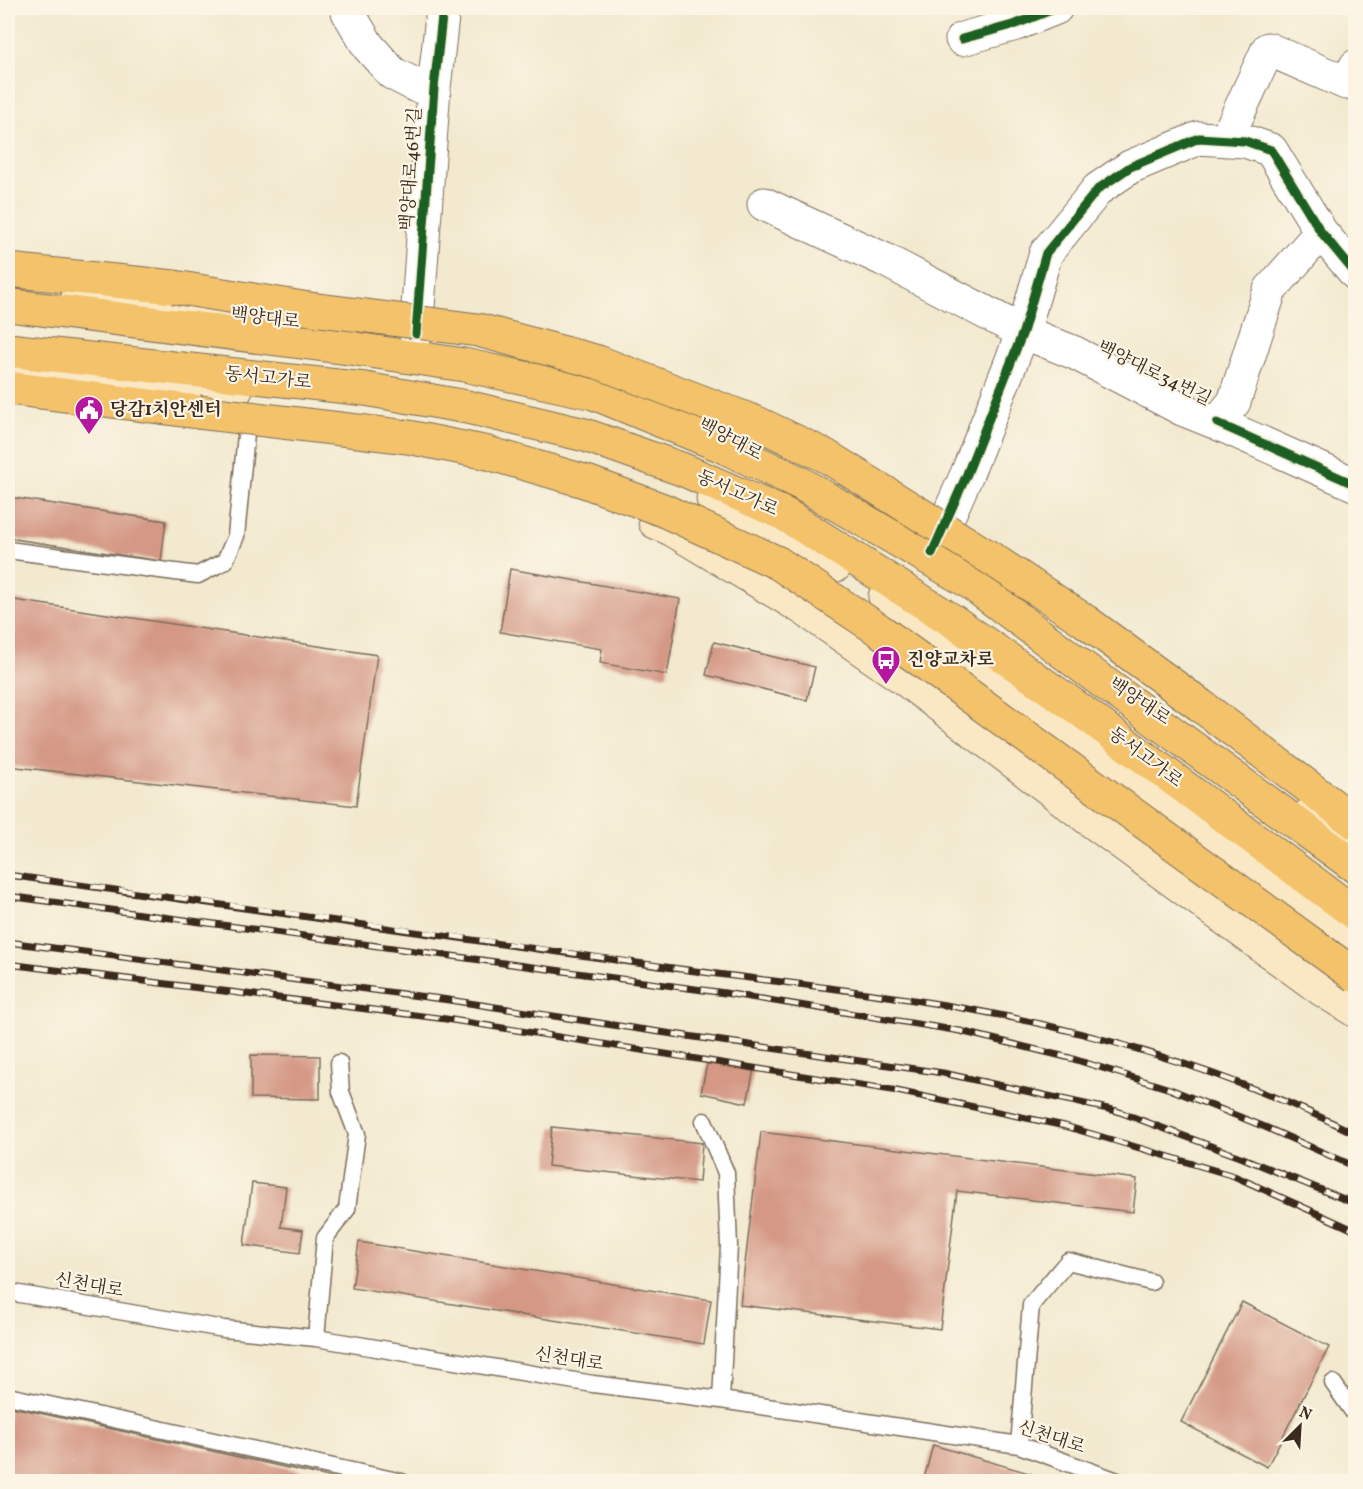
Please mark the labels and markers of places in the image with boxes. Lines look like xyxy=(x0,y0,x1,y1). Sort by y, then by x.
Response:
public building icon: 당감1치안센터 xyxy=(73,394,105,436)
place label: 당감1치안센터 xyxy=(110,398,222,423)
bus stop icon: 진양교차로 xyxy=(870,644,902,686)
place label: 진양교차로 xyxy=(907,648,995,673)

